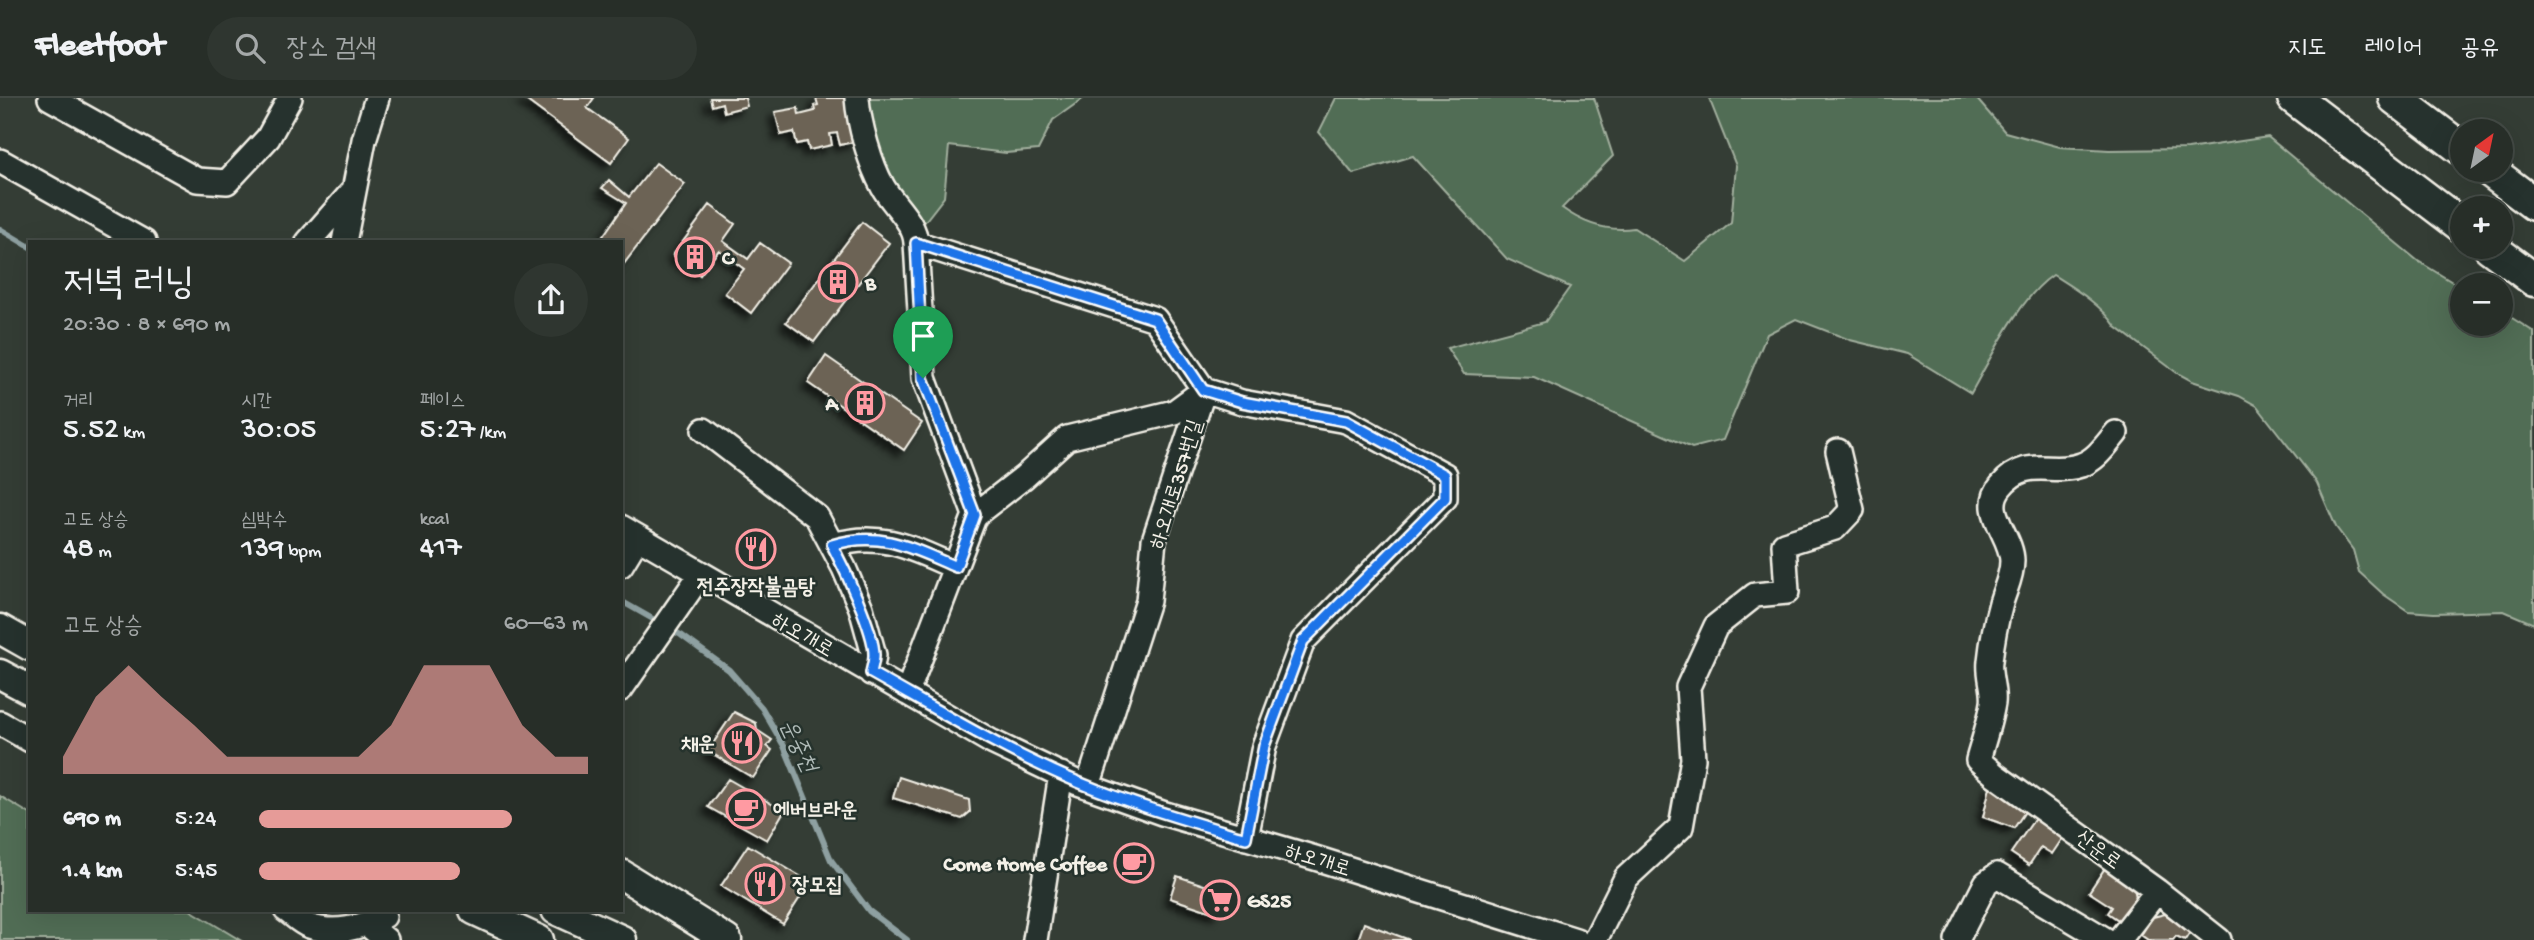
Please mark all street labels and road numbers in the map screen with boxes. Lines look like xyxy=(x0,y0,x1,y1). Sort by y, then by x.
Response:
street label: 하오개로357번길 xyxy=(1147,417,1210,553)
street label: 하오개로 xyxy=(766,609,837,665)
street label: 산운로 xyxy=(2069,827,2125,877)
street label: 하오개로 xyxy=(1281,841,1353,884)

